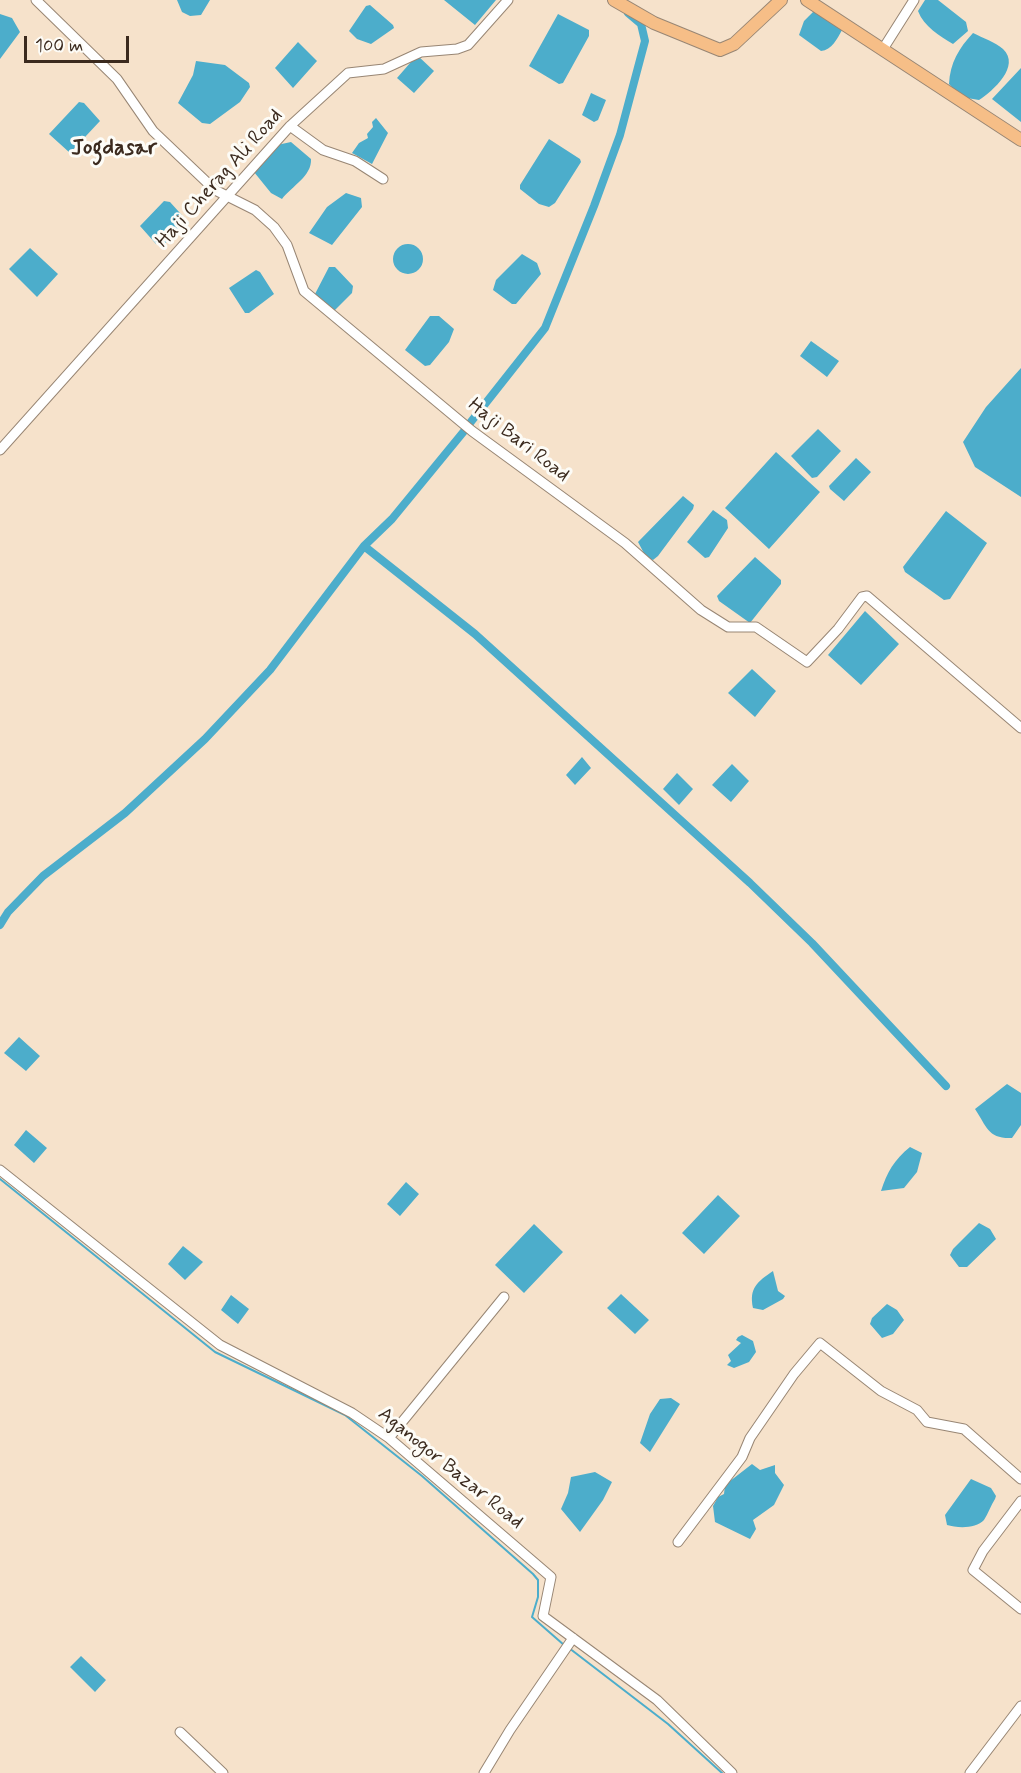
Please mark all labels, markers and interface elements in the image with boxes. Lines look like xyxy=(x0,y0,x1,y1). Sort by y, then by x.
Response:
scale bar xyxy=(27,24,132,62)
text: 100 m xyxy=(35,34,83,58)
street label: Haji Cherag Ali Road xyxy=(151,105,289,253)
district label: Jogdasar xyxy=(71,136,157,162)
street label: Haji Bari Road xyxy=(462,394,574,488)
street label: Aganogor Bazar Road xyxy=(372,1403,528,1535)

